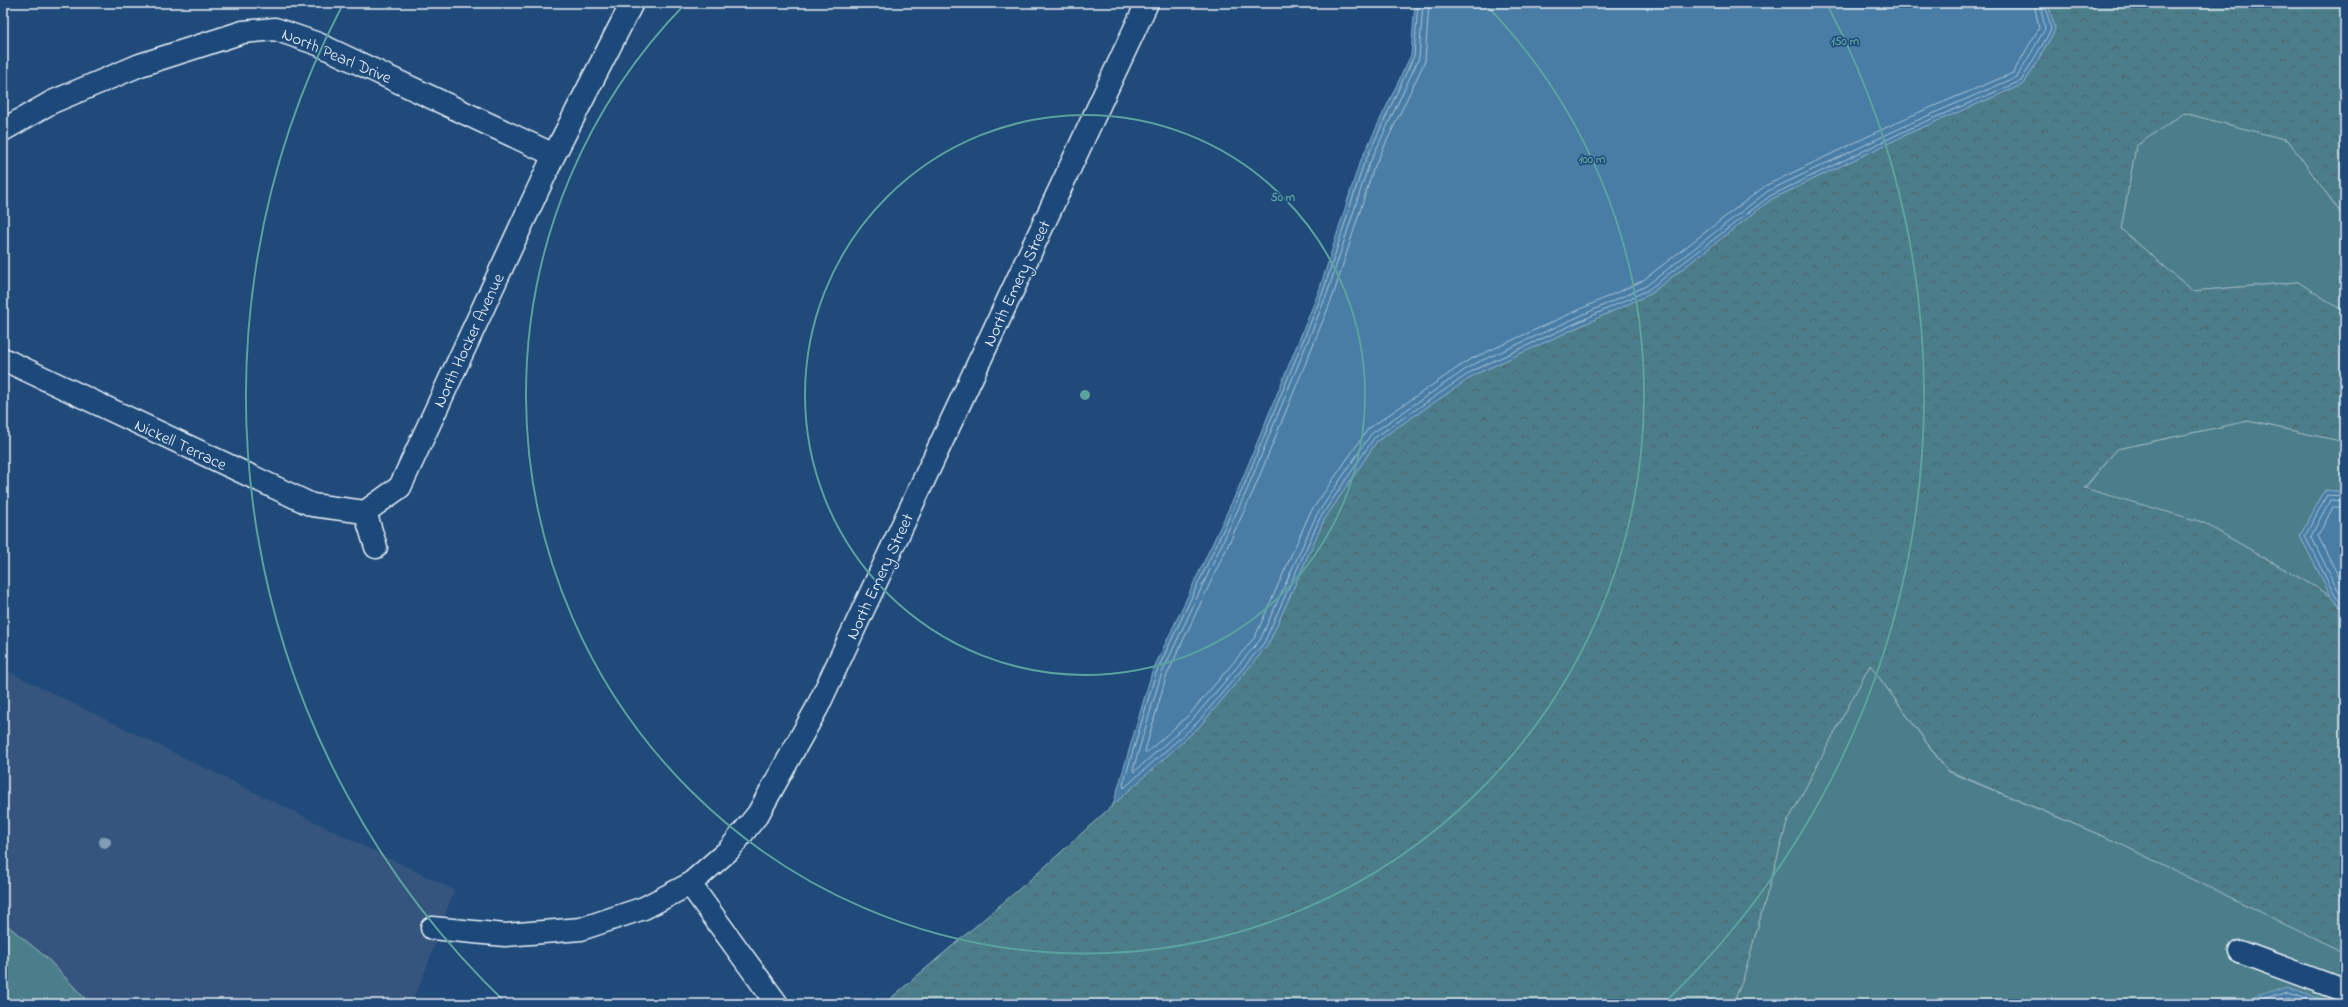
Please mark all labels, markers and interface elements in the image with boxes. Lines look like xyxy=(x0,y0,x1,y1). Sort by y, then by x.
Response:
street label: North Pearl Drive xyxy=(278,22,396,91)
text: 150 m xyxy=(1831,33,1860,51)
text: 100 m xyxy=(1579,151,1606,169)
text: 50 m xyxy=(1271,189,1296,207)
street label: North Emery Street xyxy=(977,216,1059,351)
street label: North Hocker Avenue xyxy=(427,269,512,412)
centre of rings xyxy=(1078,388,1092,402)
street label: Nickell Terrace xyxy=(130,413,231,478)
street label: North Emery Street xyxy=(840,509,922,644)

